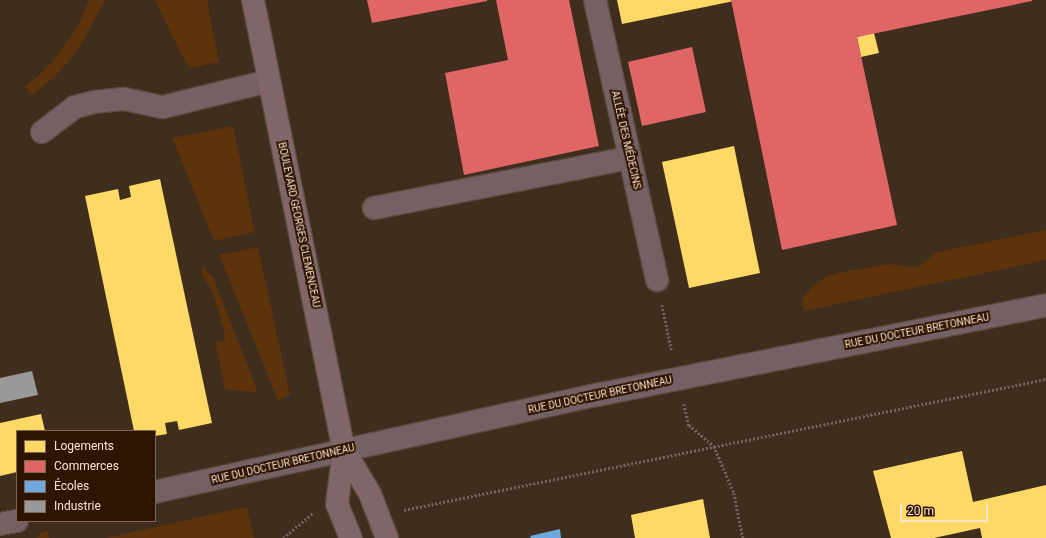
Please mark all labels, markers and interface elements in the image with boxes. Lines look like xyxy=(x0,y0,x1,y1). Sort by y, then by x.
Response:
street label: ALLÉE DES MÉDECINS xyxy=(609,90,643,190)
street label: BOULEVARD GEORGES CLEMENCEAU xyxy=(276,141,322,309)
street label: RUE DU DOCTEUR BRETONNEAU xyxy=(844,311,990,351)
street label: RUE DU DOCTEUR BRETONNEAU xyxy=(527,374,673,416)
legend xyxy=(16,430,156,522)
text: Logements xyxy=(54,439,114,453)
street label: RUE DU DOCTEUR BRETONNEAU xyxy=(210,442,356,486)
text: Commerces xyxy=(54,459,119,473)
text: Écoles xyxy=(54,479,89,493)
scale bar xyxy=(902,496,990,522)
text: Industrie xyxy=(54,499,101,513)
text: 20 m xyxy=(907,504,934,518)

